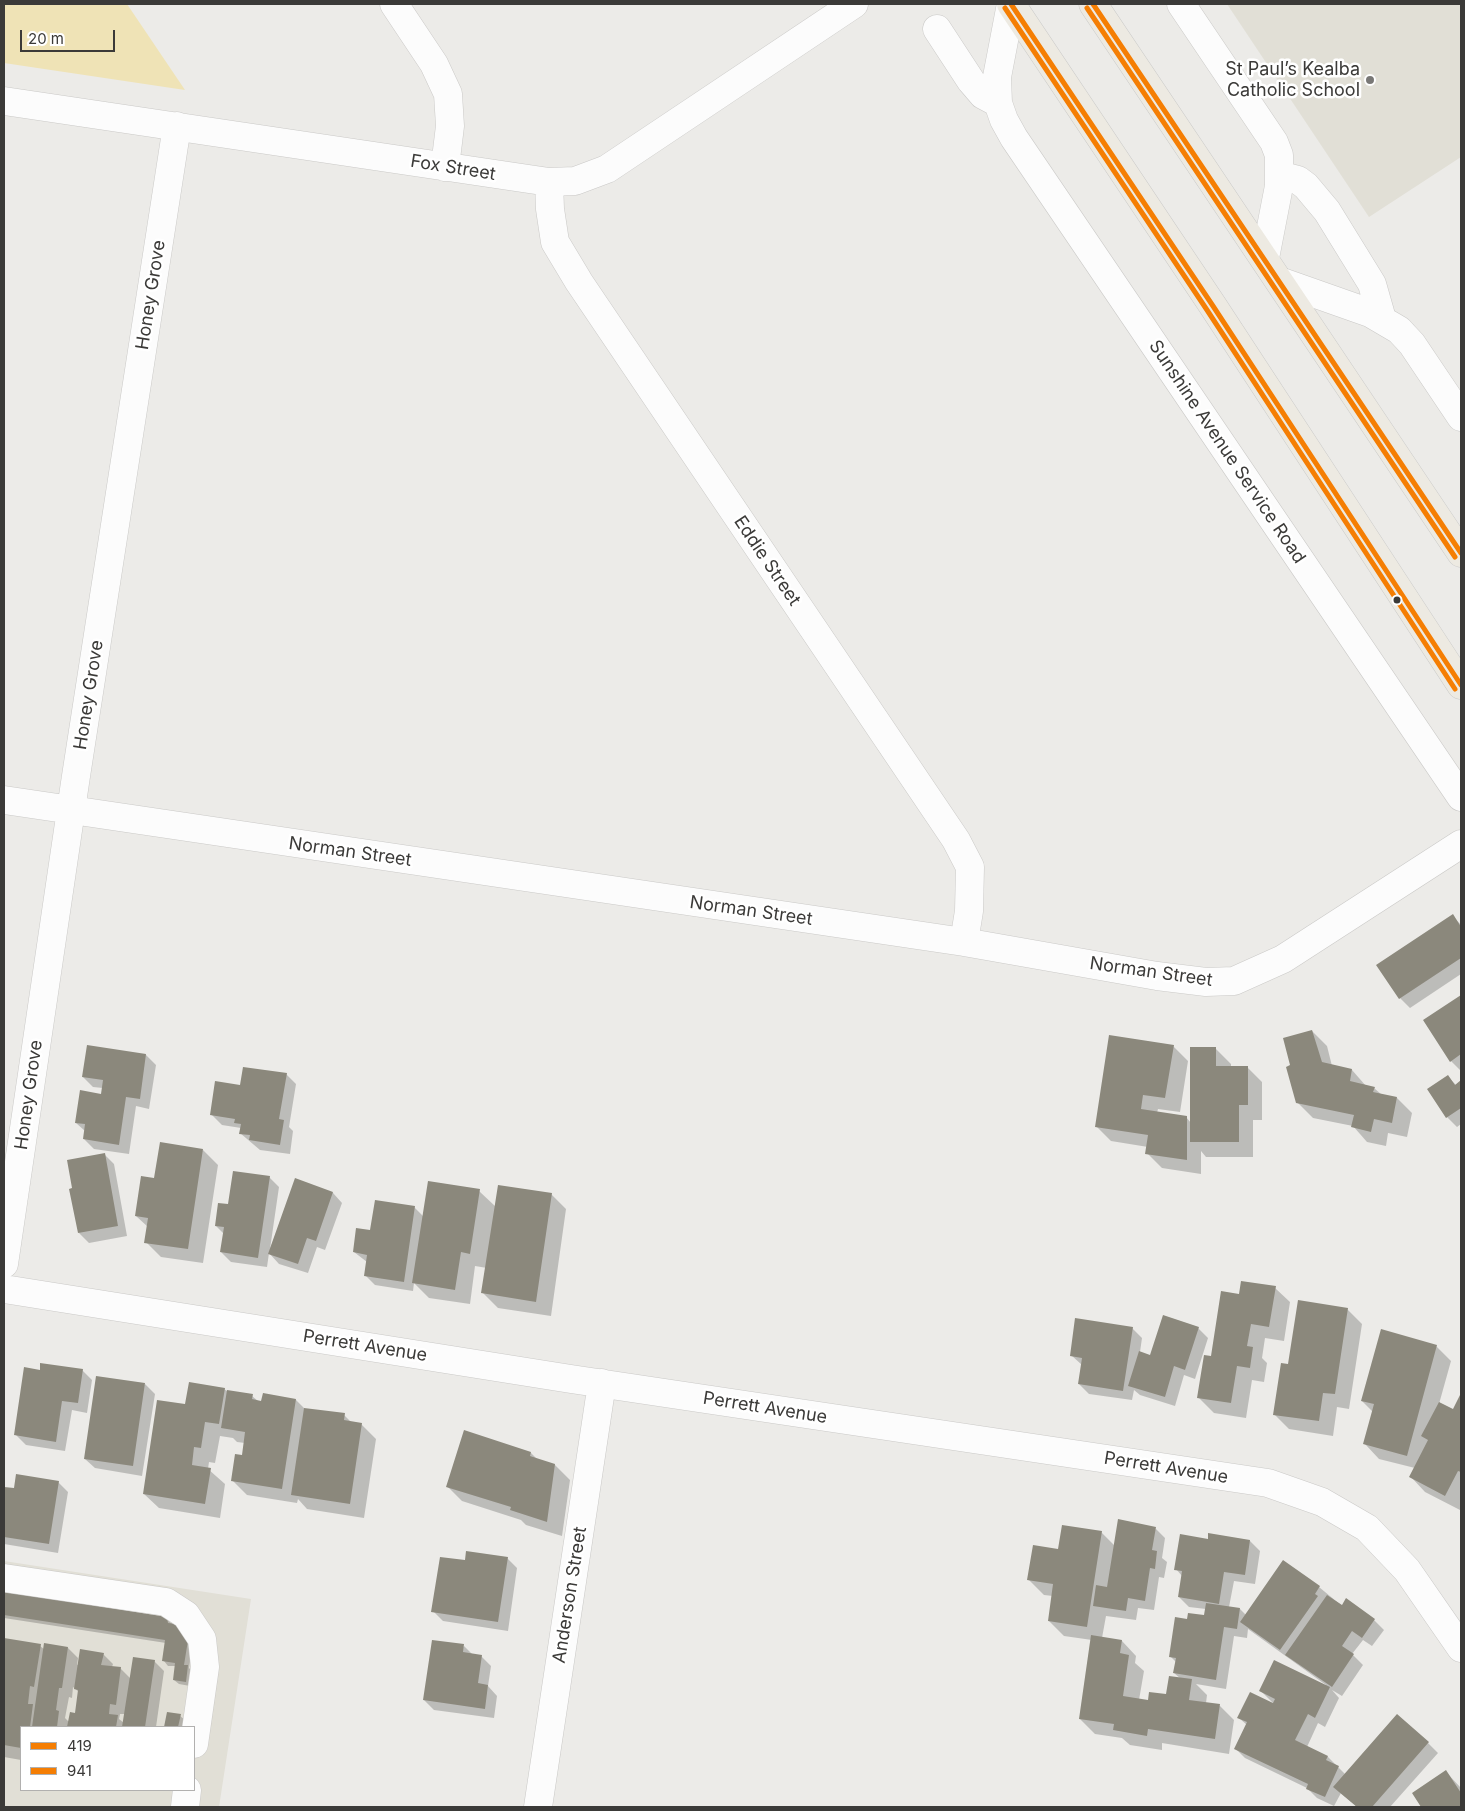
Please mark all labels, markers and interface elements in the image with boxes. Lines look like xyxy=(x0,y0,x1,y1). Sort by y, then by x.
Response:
scale bar xyxy=(22,20,118,52)
text: 20 m xyxy=(28,29,64,48)
place label: St Paul’s Kealba Catholic School xyxy=(1225,59,1360,102)
marker: St Paul’s Kealba Catholic School xyxy=(1364,74,1376,86)
street label: Fox Street xyxy=(409,151,497,185)
street label: Honey Grove xyxy=(132,239,170,351)
street label: Sunshine Avenue Service Road xyxy=(1144,336,1310,568)
street label: Eddie Street xyxy=(729,512,805,610)
unlabelled marker xyxy=(1392,595,1402,605)
street label: Honey Grove xyxy=(70,639,108,751)
street label: Norman Street xyxy=(287,833,413,871)
street label: Norman Street xyxy=(688,892,814,930)
street label: Norman Street xyxy=(1088,953,1214,991)
street label: Honey Grove xyxy=(11,1039,47,1151)
street label: Perrett Avenue xyxy=(301,1326,429,1366)
street label: Perrett Avenue xyxy=(701,1388,829,1428)
street label: Perrett Avenue xyxy=(1102,1448,1230,1488)
street label: Anderson Street xyxy=(549,1525,591,1665)
legend xyxy=(20,1726,195,1791)
text: 419 xyxy=(67,1736,92,1755)
text: 941 xyxy=(67,1761,92,1780)

